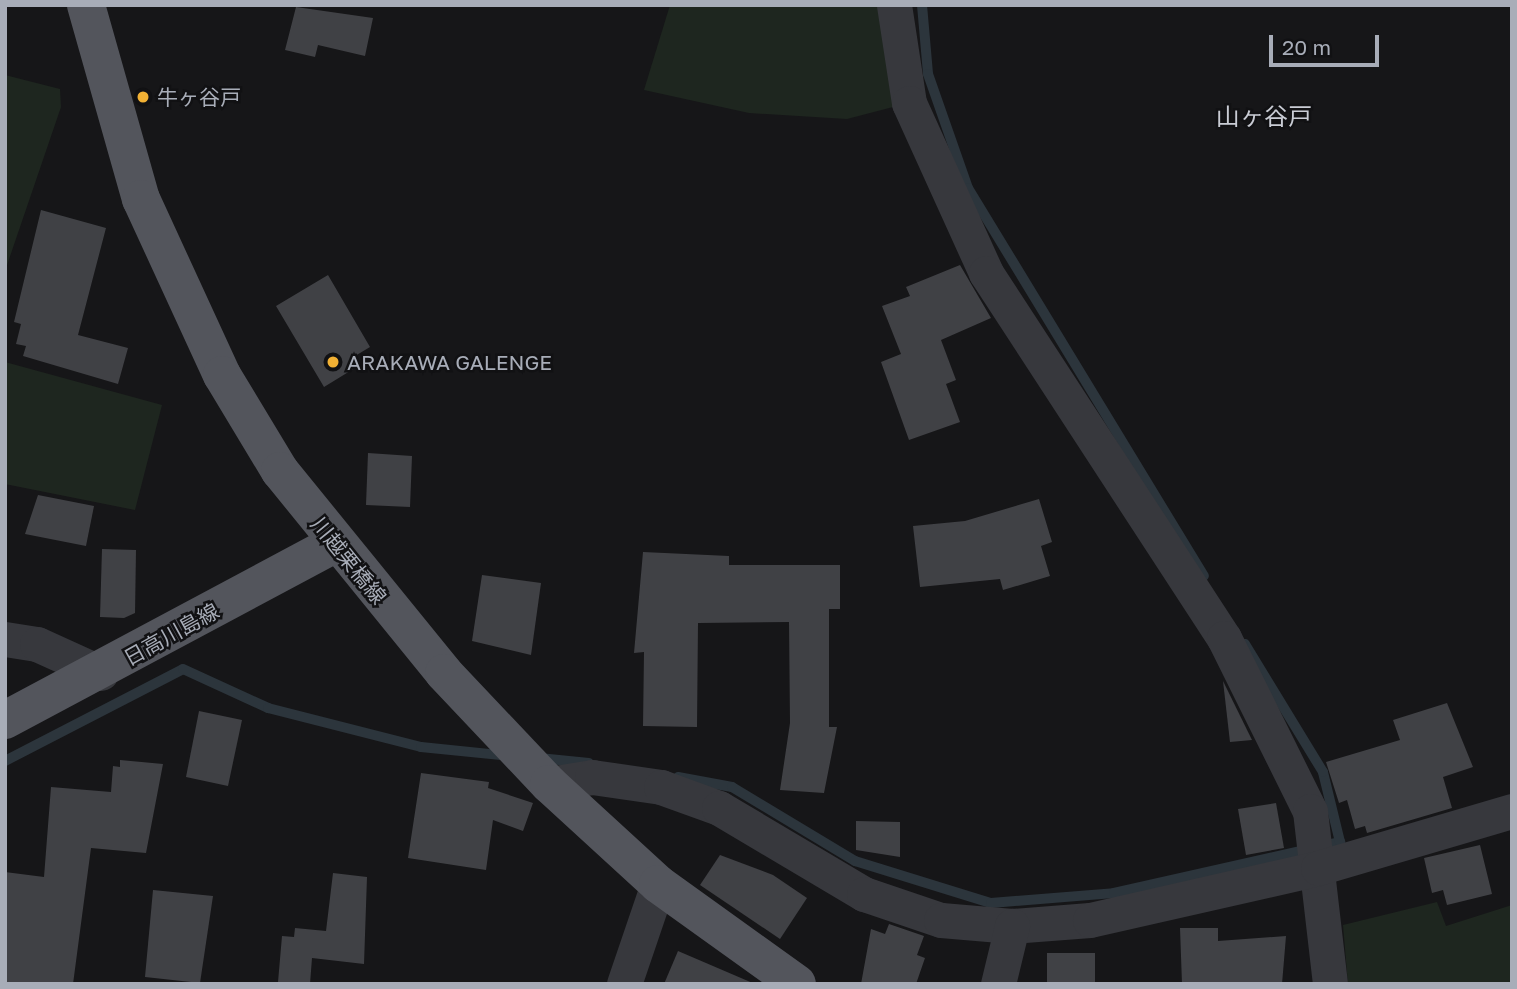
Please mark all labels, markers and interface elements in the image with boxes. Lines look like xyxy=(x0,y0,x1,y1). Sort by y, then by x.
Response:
scale bar xyxy=(1272,21,1382,65)
text: 20 m xyxy=(1282,34,1331,60)
place label: 牛ヶ谷戸 xyxy=(157,84,241,110)
marker: 牛ヶ谷戸 xyxy=(135,89,151,105)
district label: 山ヶ谷戸 xyxy=(1216,102,1312,130)
place label: ARAKAWA GALENGE xyxy=(347,349,552,375)
marker: ARAKAWA GALENGE xyxy=(325,354,341,370)
street label: 川越栗橋線 xyxy=(306,511,392,609)
street label: 日高川島線 xyxy=(119,598,223,670)

